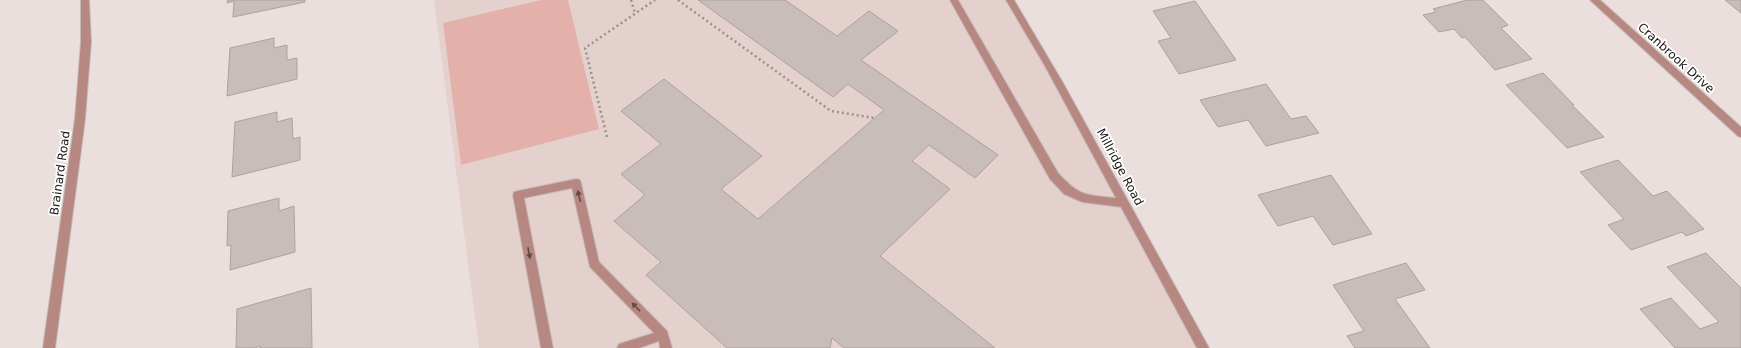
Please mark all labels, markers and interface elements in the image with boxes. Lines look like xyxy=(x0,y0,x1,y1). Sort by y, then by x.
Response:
street label: Cranbrook Drive xyxy=(1635,20,1717,96)
street label: Millridge Road xyxy=(1094,126,1146,208)
street label: Brainard Road xyxy=(47,130,73,216)
one-way arrow xyxy=(575,189,581,202)
one-way arrow xyxy=(527,247,533,259)
one-way arrow xyxy=(631,302,641,312)

